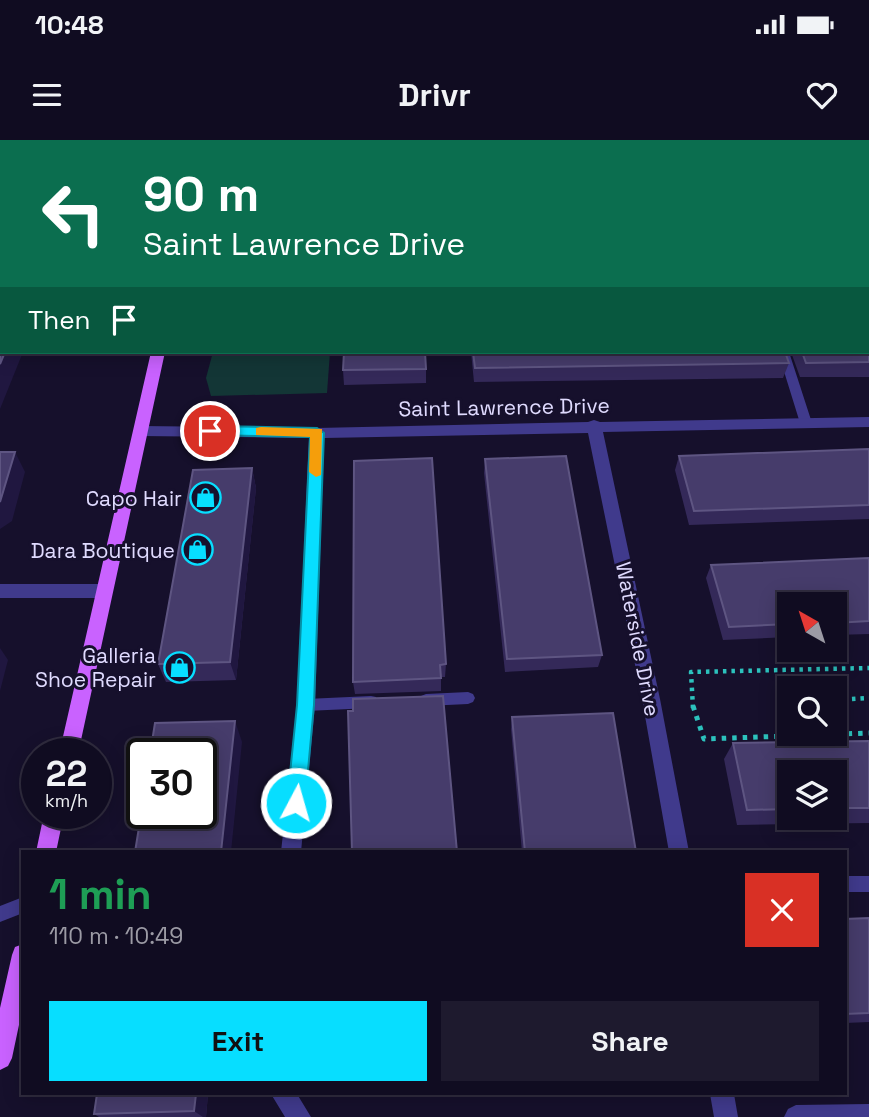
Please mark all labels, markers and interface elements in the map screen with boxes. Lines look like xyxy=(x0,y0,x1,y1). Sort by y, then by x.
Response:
text: 10:48 xyxy=(35,8,103,42)
text: Drivr xyxy=(398,75,471,115)
icon: menu xyxy=(28,76,66,114)
icon: heart xyxy=(803,76,841,114)
text: 90 m xyxy=(143,163,259,225)
icon: left xyxy=(28,168,119,259)
text: Saint Lawrence Drive xyxy=(143,224,465,264)
icon: arrive xyxy=(105,301,143,339)
text: Then xyxy=(28,303,91,337)
street label: Saint Lawrence Drive xyxy=(398,392,610,422)
pin xyxy=(180,401,240,461)
icon: arrive xyxy=(191,412,229,450)
shop icon: Capo Hair xyxy=(188,481,222,515)
place label: Capo Hair xyxy=(86,485,182,512)
shop icon: Dara Boutique xyxy=(181,533,215,567)
place label: Dara Boutique xyxy=(31,537,175,564)
street label: Waterside Drive xyxy=(610,559,666,719)
north arrow xyxy=(777,592,847,662)
map controls xyxy=(777,592,847,830)
place label: Galleria Shoe Repair xyxy=(35,642,156,693)
shop icon: Galleria Shoe Repair xyxy=(162,650,196,684)
button: search xyxy=(777,676,847,746)
speed limit sign: 30 xyxy=(126,738,217,829)
text: 22 xyxy=(46,752,87,796)
button: layers xyxy=(777,760,847,830)
position arrow xyxy=(259,766,333,840)
text: km/h xyxy=(45,789,88,812)
text: 1 min xyxy=(49,868,152,921)
button: close xyxy=(745,873,819,947)
text: 110 m · 10:49 xyxy=(49,921,183,951)
button: Exit xyxy=(49,1001,427,1081)
button: Share xyxy=(441,1001,819,1081)

